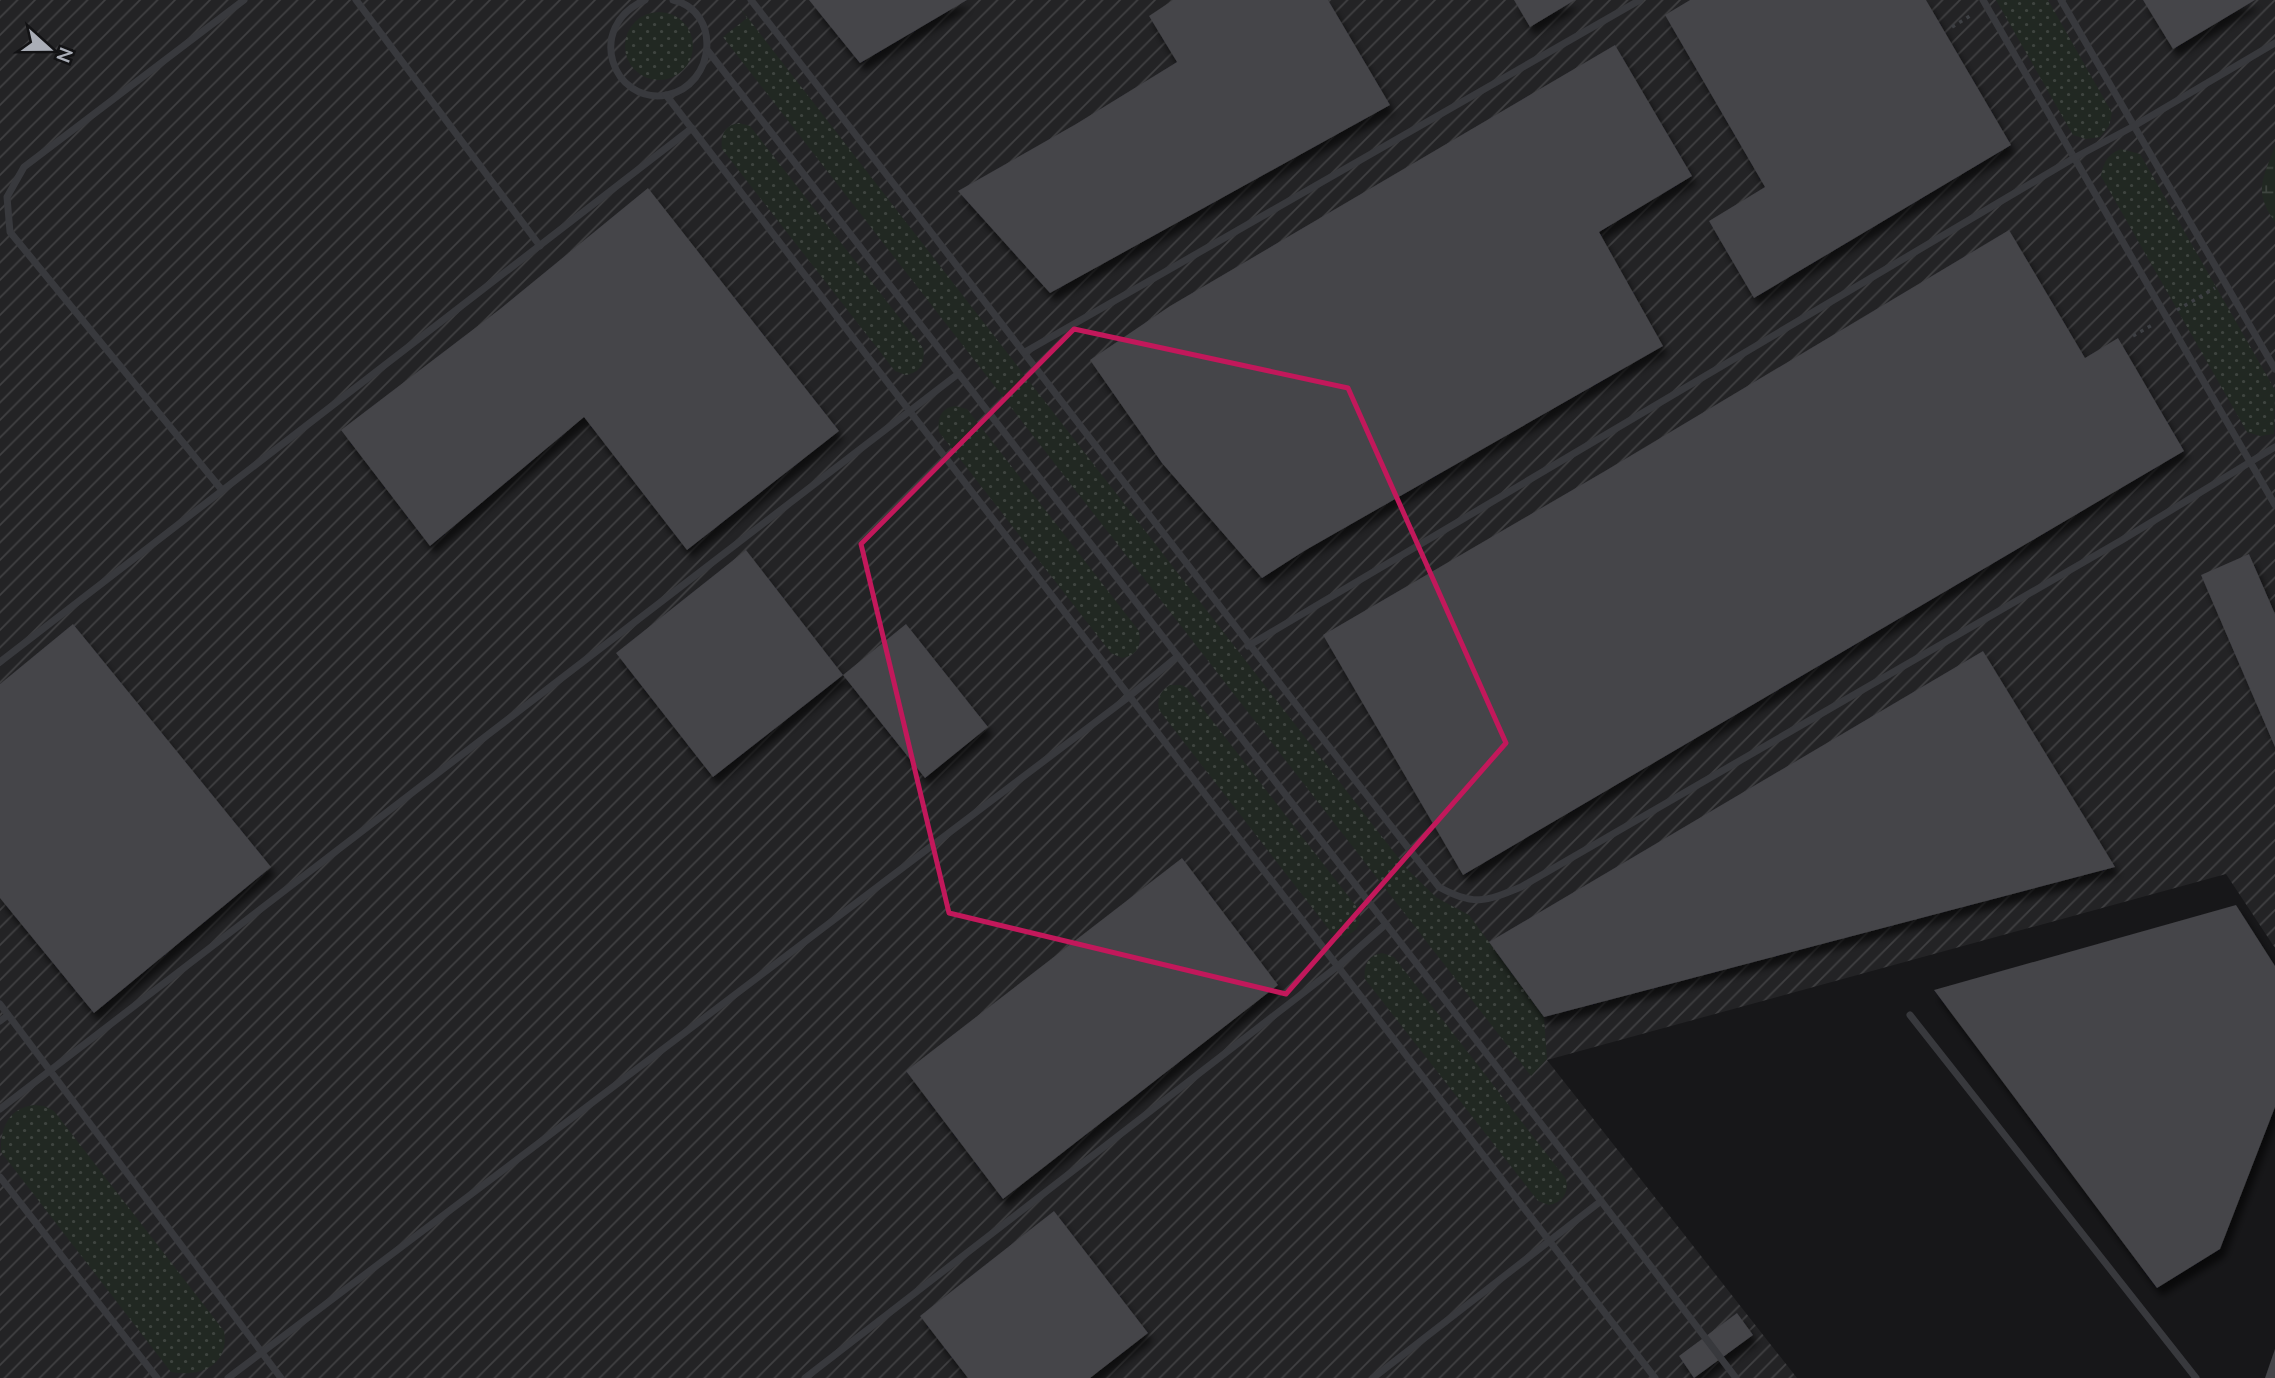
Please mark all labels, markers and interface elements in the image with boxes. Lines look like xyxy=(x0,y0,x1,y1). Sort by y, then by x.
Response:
north arrow xyxy=(14,14,84,84)
text: N xyxy=(49,43,79,66)

